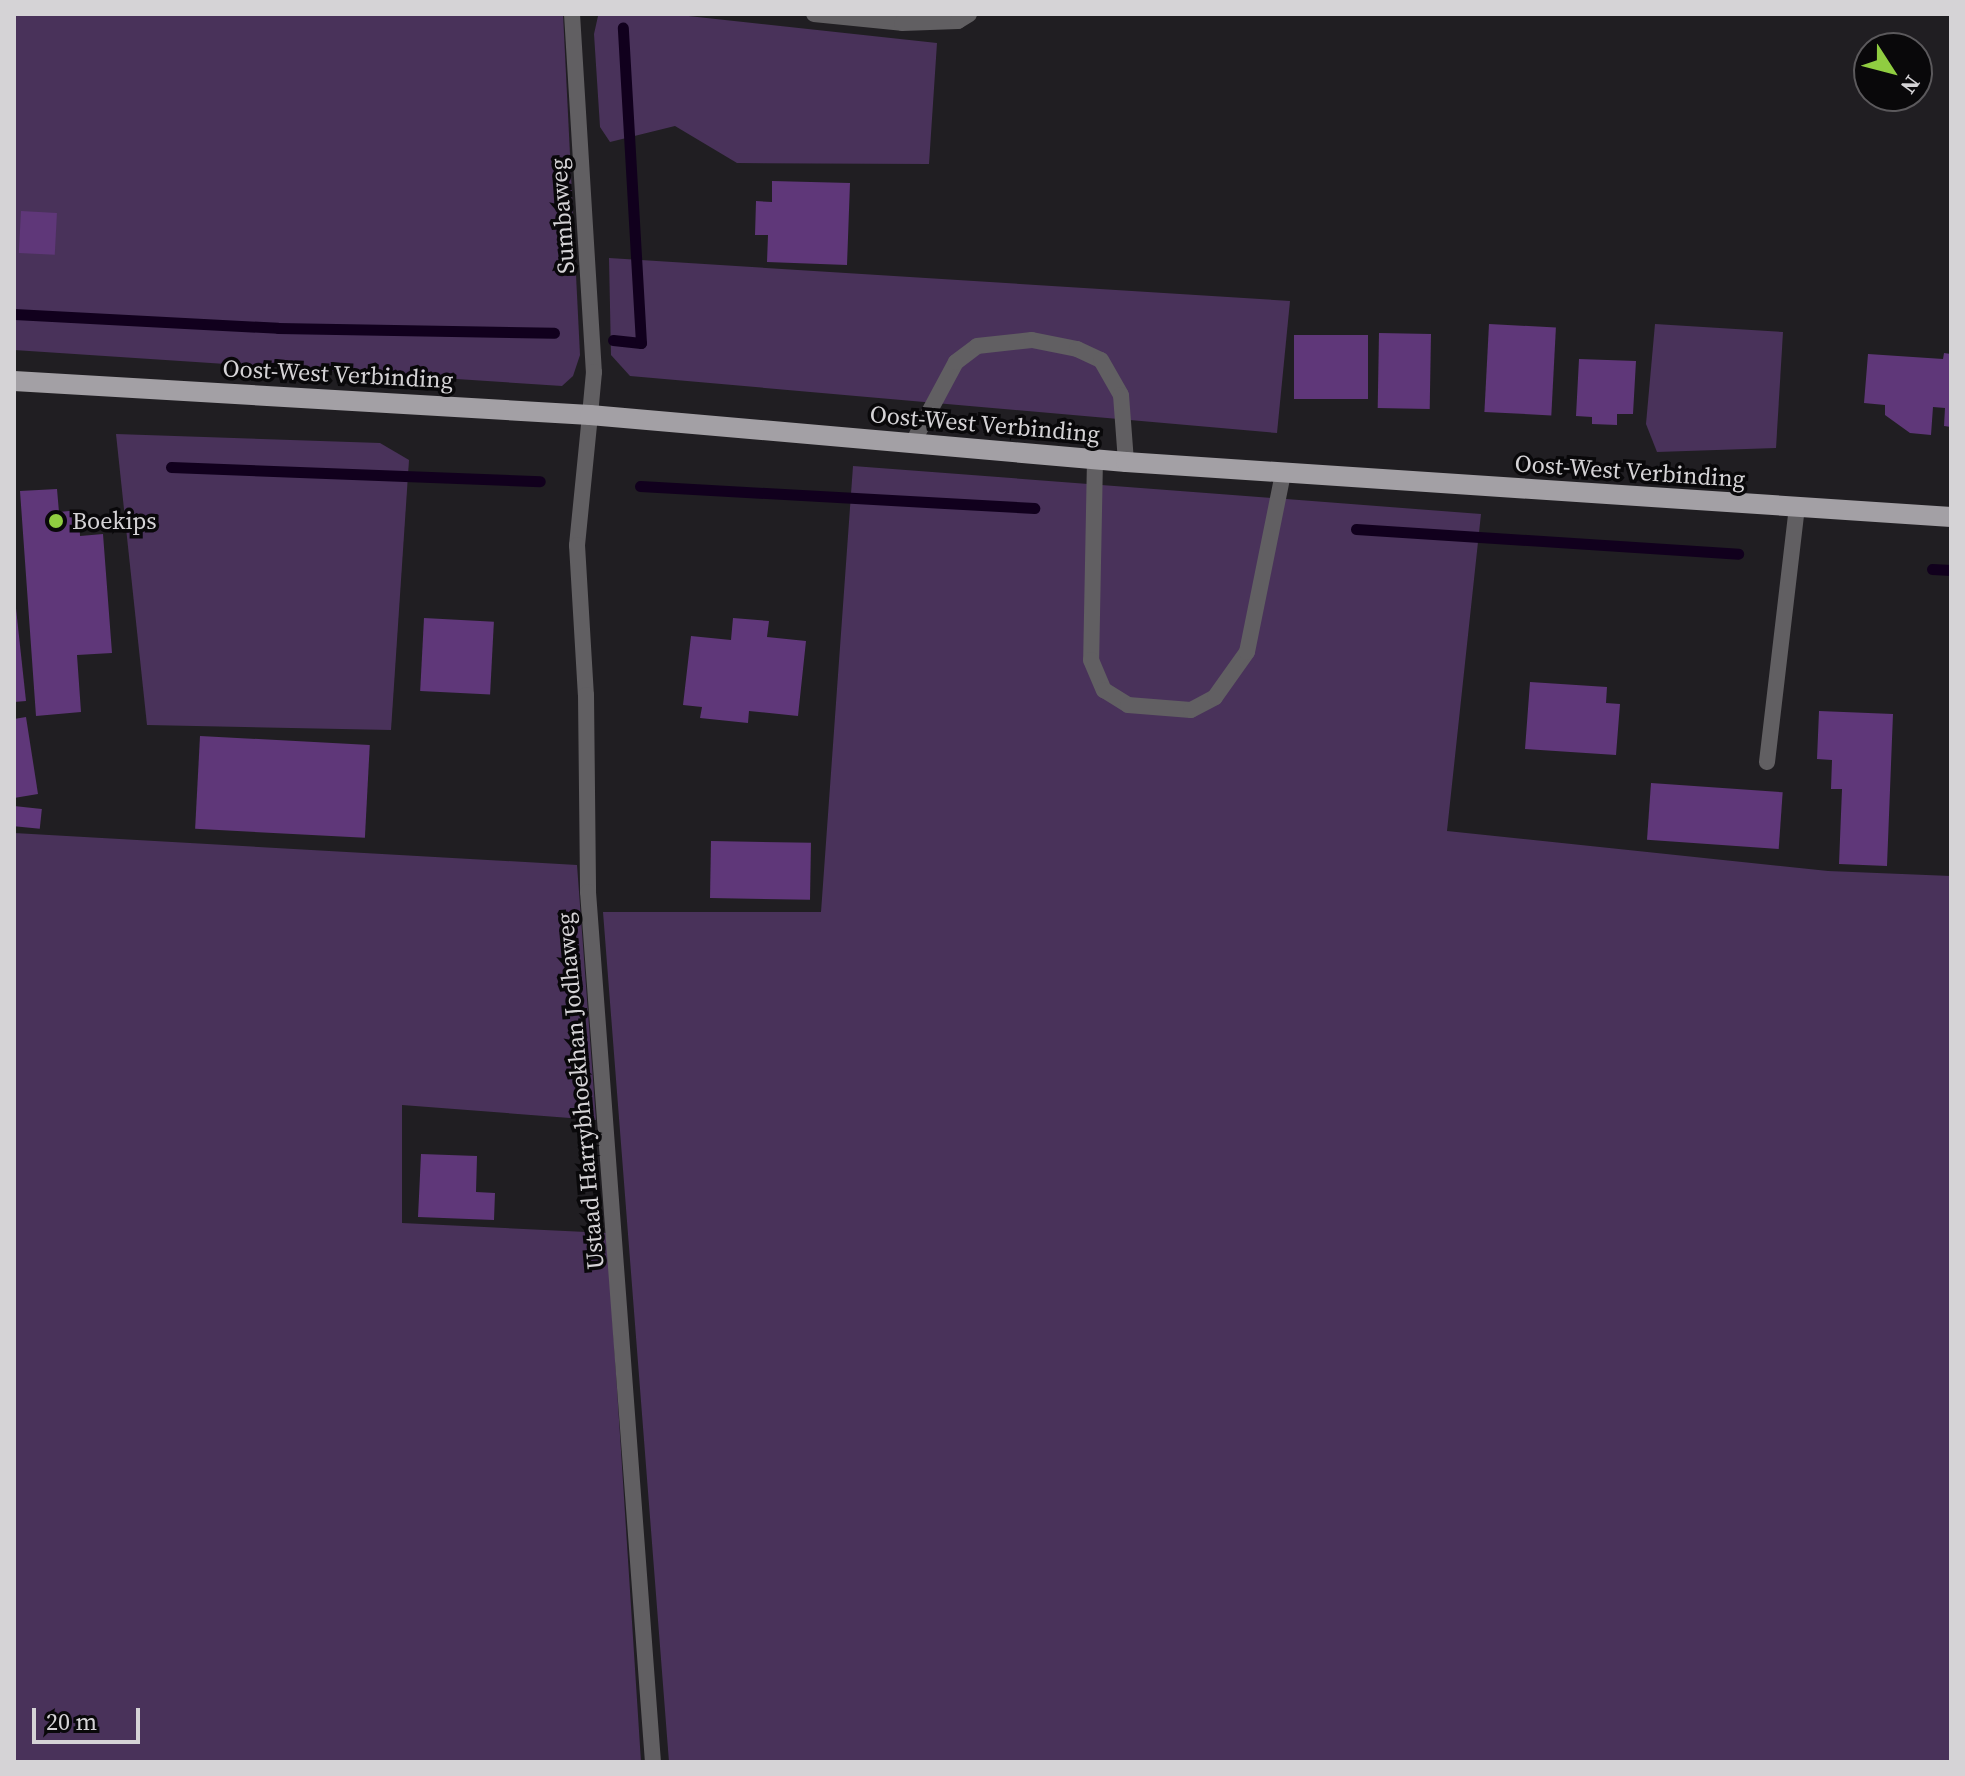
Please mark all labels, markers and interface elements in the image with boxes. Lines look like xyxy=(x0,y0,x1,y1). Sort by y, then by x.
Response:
north arrow xyxy=(1853,32,1933,112)
text: N xyxy=(1894,70,1928,100)
street label: Sumbaweg xyxy=(544,157,580,275)
street label: Oost-West Verbinding xyxy=(222,354,454,394)
street label: Oost-West Verbinding xyxy=(868,400,1102,448)
street label: Oost-West Verbinding xyxy=(1514,449,1746,493)
place label: Boekips xyxy=(72,507,157,535)
marker: Boekips xyxy=(47,512,65,530)
street label: Ustaad Harrybhoekhan Jodhaweg xyxy=(550,911,610,1271)
scale bar xyxy=(36,1692,144,1742)
text: 20 m xyxy=(46,1705,97,1738)

